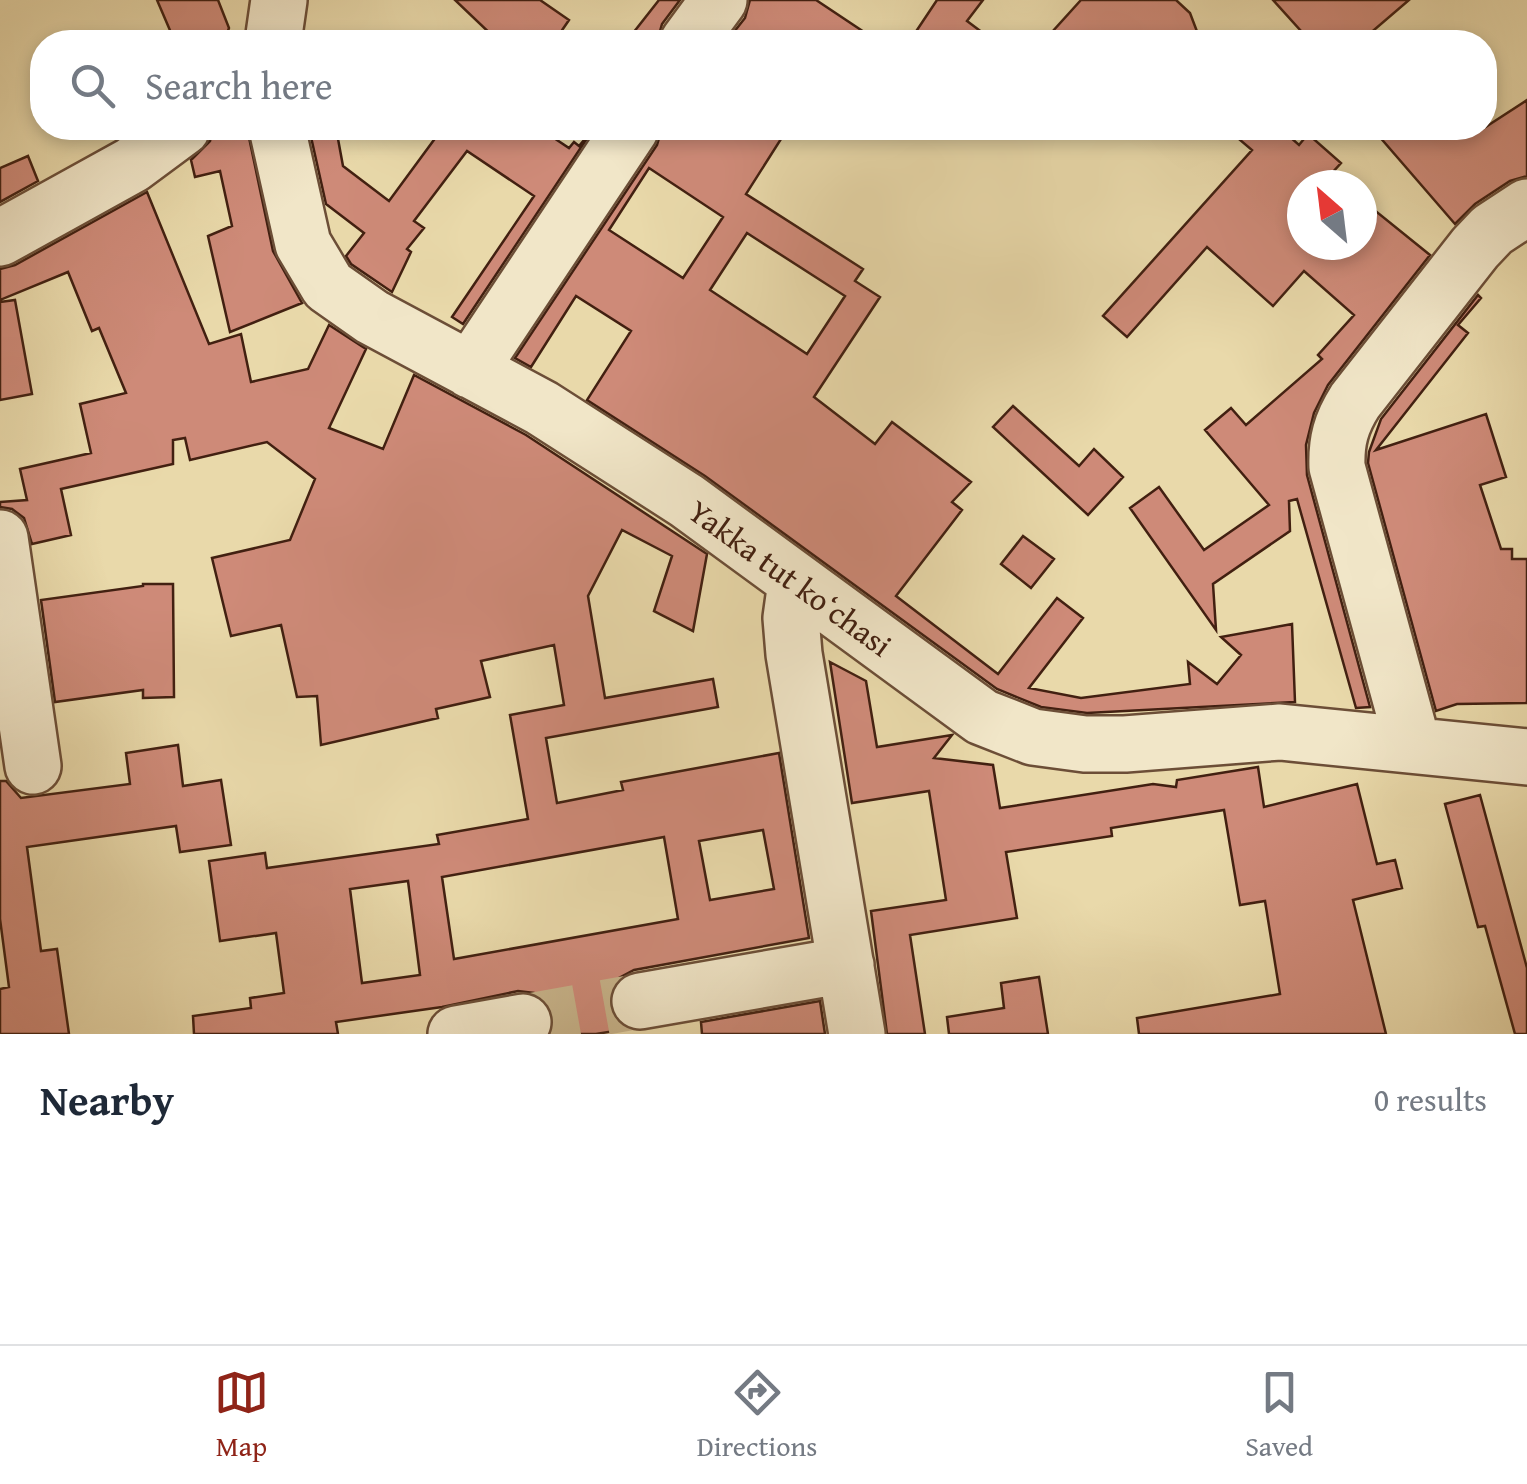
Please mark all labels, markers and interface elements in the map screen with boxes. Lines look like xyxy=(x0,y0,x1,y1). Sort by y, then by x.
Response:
search box xyxy=(30,30,1497,140)
text: Search here xyxy=(145,57,333,113)
icon: search xyxy=(65,58,120,113)
north arrow xyxy=(1287,170,1377,260)
street label: Yakka tut koʻchasi xyxy=(679,488,902,668)
text: Nearby xyxy=(40,1069,174,1130)
text: 0 results xyxy=(1374,1076,1487,1123)
tab: Map xyxy=(214,1365,269,1466)
tab: Directions xyxy=(697,1365,817,1466)
tab: Saved xyxy=(1245,1365,1313,1466)

